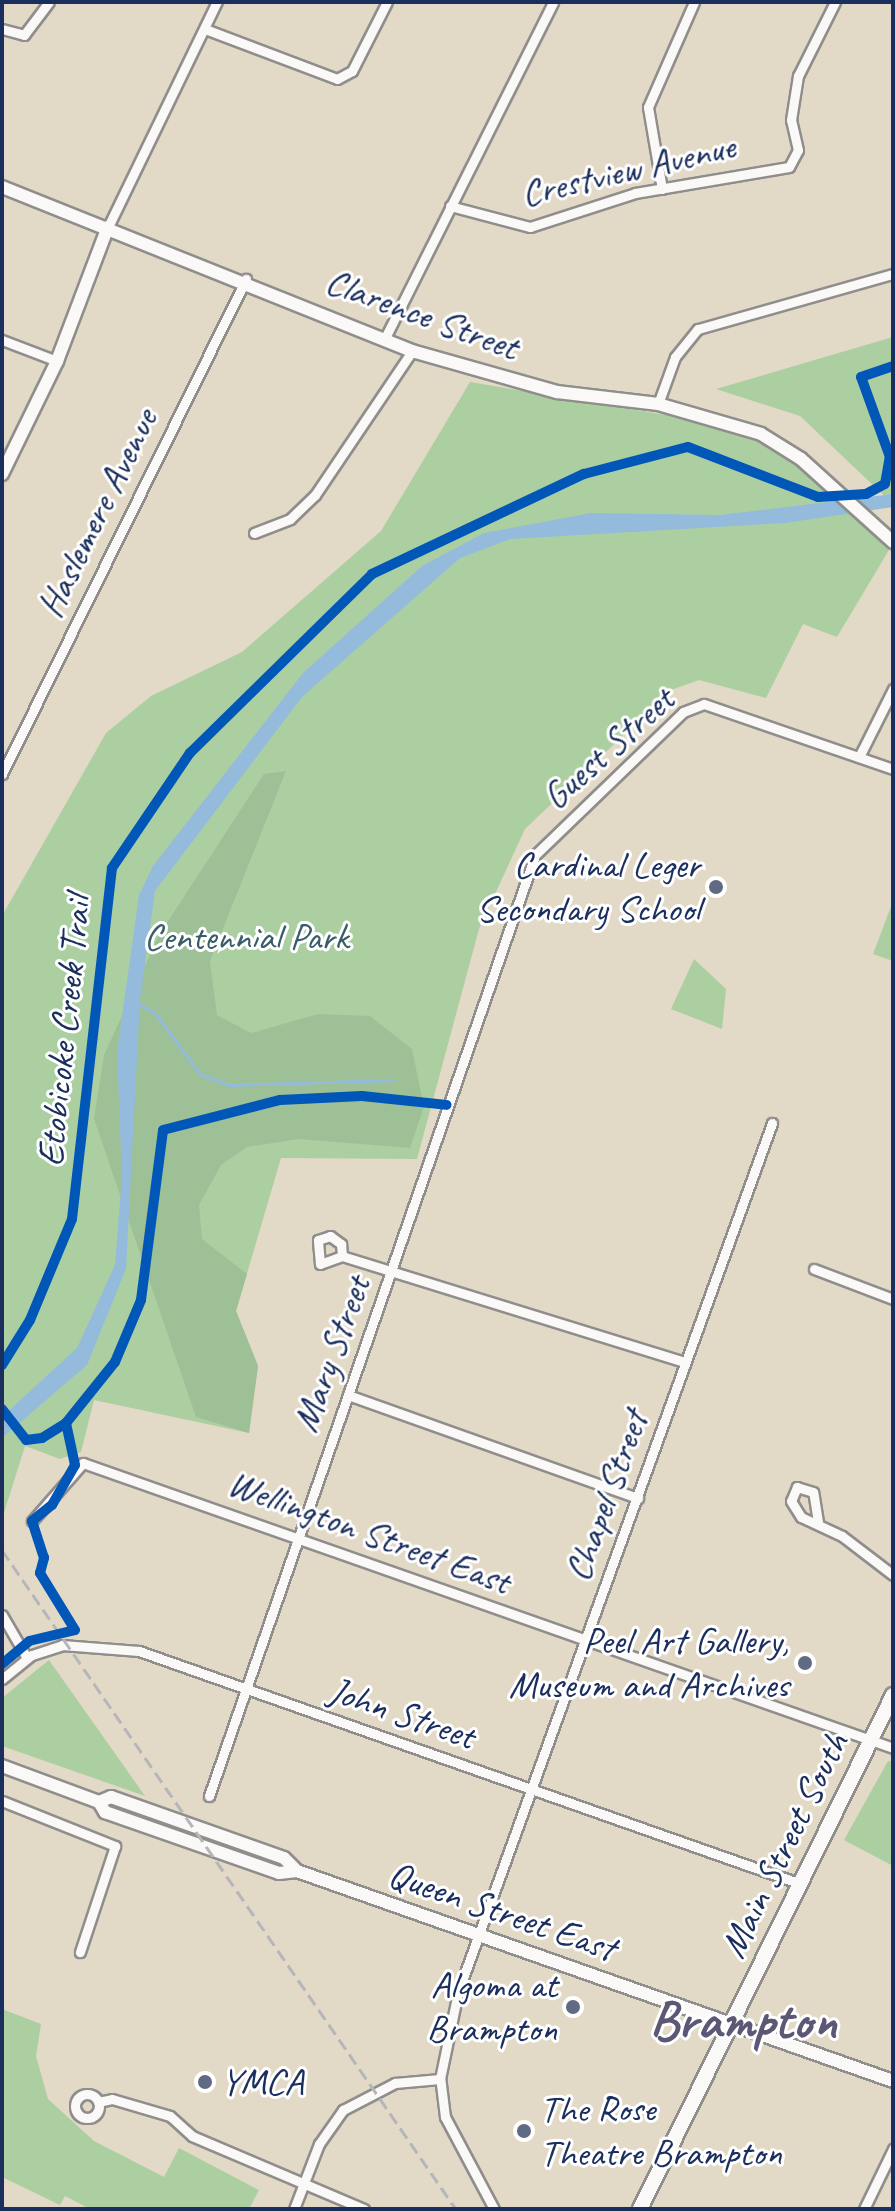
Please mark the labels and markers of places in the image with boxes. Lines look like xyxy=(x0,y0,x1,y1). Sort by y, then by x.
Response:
place label: Cardinal Leger Secondary School xyxy=(478,842,700,932)
marker: Cardinal Leger Secondary School xyxy=(707,878,725,896)
place label: Peel Art Gallery, Museum and Archives xyxy=(510,1618,789,1708)
marker: Peel Art Gallery, Museum and Archives xyxy=(796,1654,814,1672)
place label: Algoma at Brampton xyxy=(426,1962,557,2052)
marker: Algoma at Brampton xyxy=(564,1998,582,2016)
place label: YMCA xyxy=(221,2059,303,2105)
marker: YMCA xyxy=(196,2073,214,2091)
place label: The Rose Theatre Brampton xyxy=(540,2086,782,2176)
marker: The Rose Theatre Brampton xyxy=(515,2122,533,2140)

